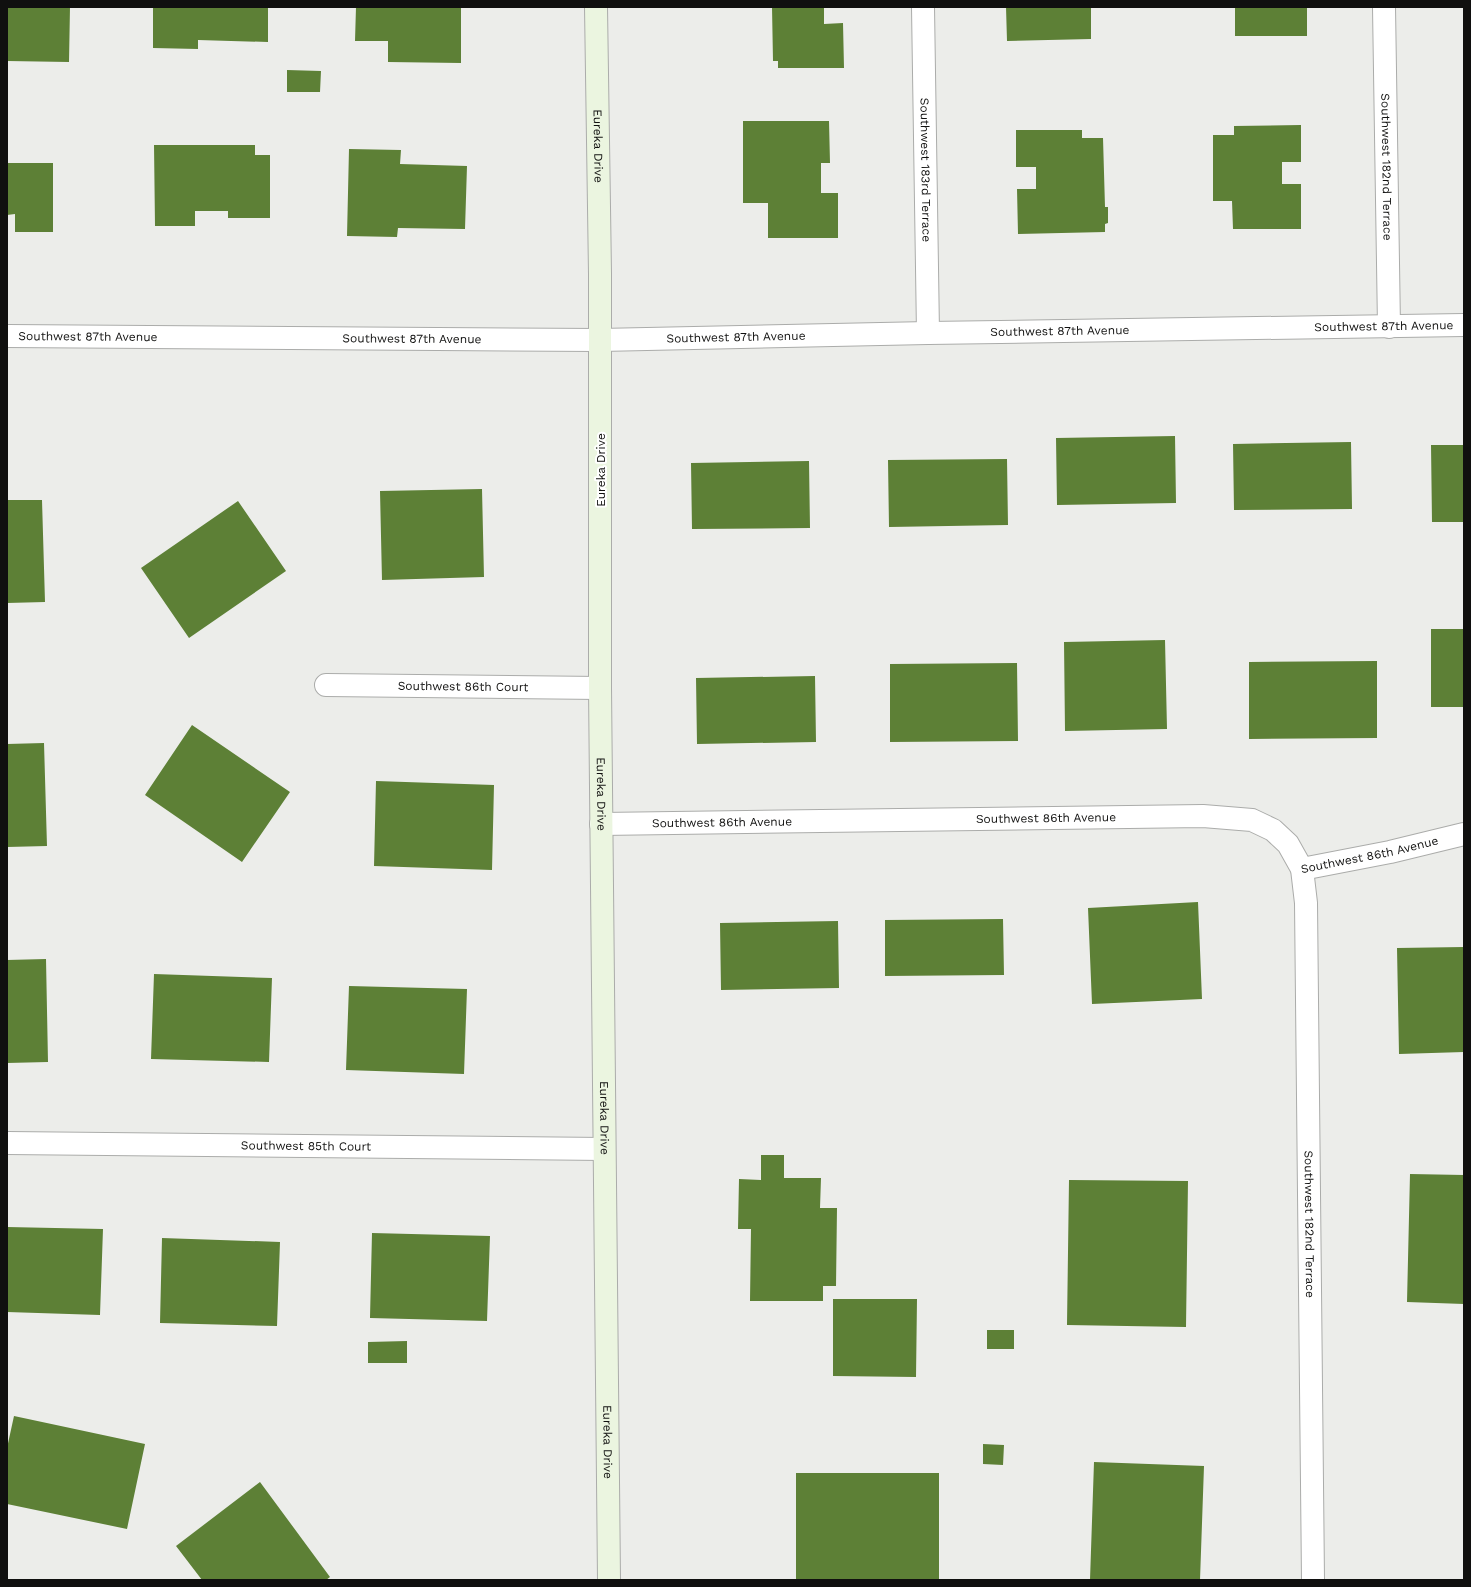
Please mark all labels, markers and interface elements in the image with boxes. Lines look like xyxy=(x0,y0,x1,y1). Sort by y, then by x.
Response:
street label: Southwest 182nd Terrace xyxy=(1378,93,1395,241)
street label: Southwest 183rd Terrace xyxy=(917,98,934,242)
street label: Eureka Drive xyxy=(591,109,606,183)
street label: Southwest 87th Avenue xyxy=(1314,318,1454,334)
street label: Southwest 87th Avenue xyxy=(990,323,1130,339)
street label: Southwest 87th Avenue xyxy=(18,329,158,344)
street label: Southwest 87th Avenue xyxy=(666,329,806,346)
street label: Southwest 87th Avenue xyxy=(342,331,482,346)
street label: Eureka Drive xyxy=(594,433,608,507)
street label: Southwest 86th Court xyxy=(398,679,528,694)
street label: Eureka Drive xyxy=(594,757,608,831)
street label: Southwest 86th Avenue xyxy=(976,810,1116,826)
street label: Southwest 86th Avenue xyxy=(652,814,792,830)
street label: Southwest 86th Avenue xyxy=(1300,833,1440,876)
street label: Eureka Drive xyxy=(597,1081,612,1155)
street label: Southwest 85th Court xyxy=(241,1138,371,1154)
street label: Southwest 182nd Terrace xyxy=(1302,1150,1317,1298)
street label: Eureka Drive xyxy=(600,1405,615,1479)

